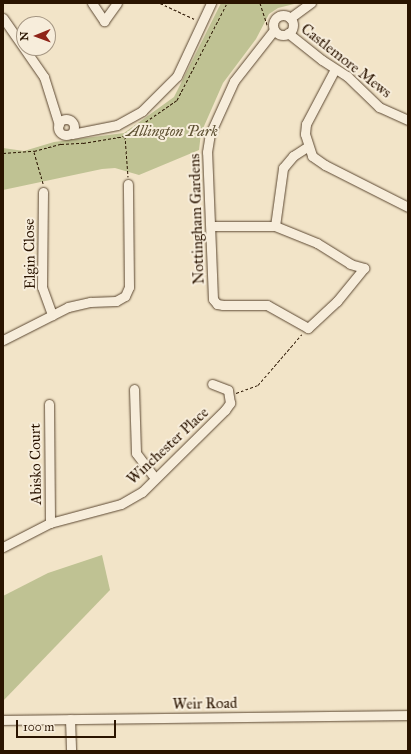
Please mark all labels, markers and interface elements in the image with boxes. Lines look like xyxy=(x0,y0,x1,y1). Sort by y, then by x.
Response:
north arrow xyxy=(16,16,56,56)
street label: Castlemore Mews xyxy=(297,20,395,102)
text: N xyxy=(18,31,31,41)
park label: Allington Park xyxy=(126,123,218,141)
street label: Nottingham Gardens xyxy=(186,153,208,285)
street label: Elgin Close xyxy=(20,218,40,290)
street label: Winchester Place xyxy=(124,404,212,488)
street label: Abisko Court xyxy=(26,423,46,505)
street label: Weir Road xyxy=(172,694,238,714)
scale bar xyxy=(18,712,118,738)
text: 100 m xyxy=(23,720,54,734)

